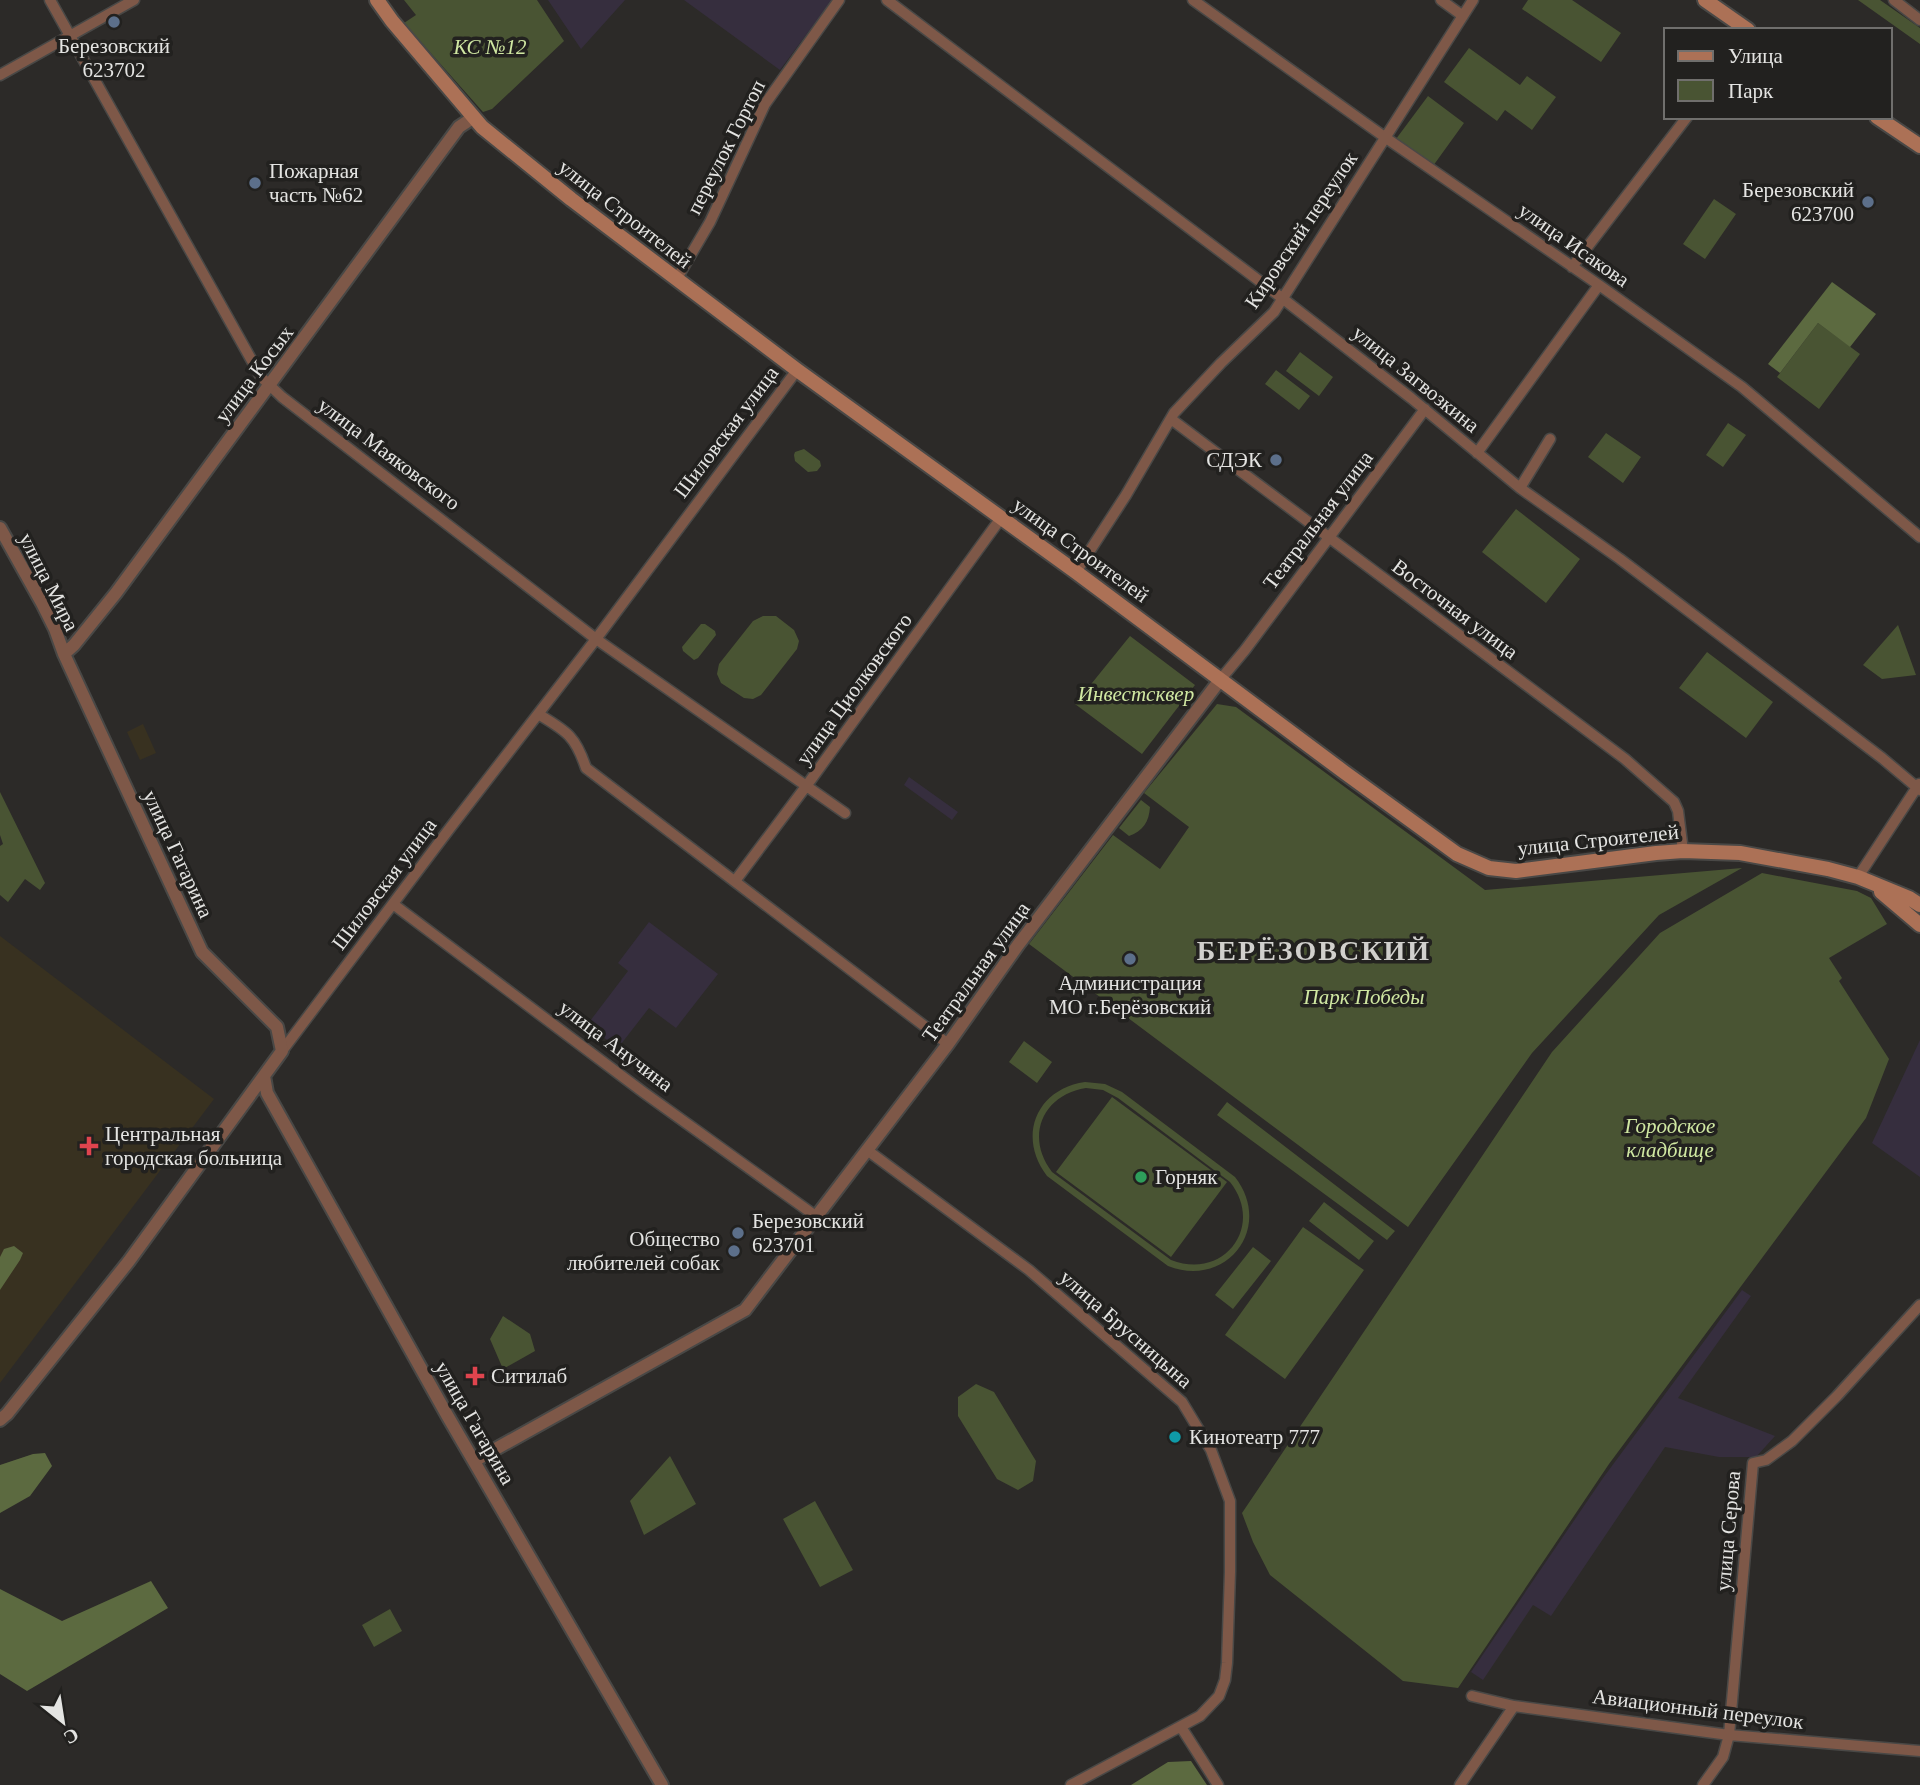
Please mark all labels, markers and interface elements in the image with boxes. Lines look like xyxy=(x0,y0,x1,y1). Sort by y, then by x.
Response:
marker: Березовский 623702 xyxy=(106,14,122,30)
legend xyxy=(1664,28,1892,119)
place label: Березовский 623702 xyxy=(58,34,170,82)
park label: КС №12 xyxy=(452,35,527,59)
text: Улица xyxy=(1728,44,1783,68)
street label: переулок Гортоп xyxy=(682,76,770,218)
text: Парк xyxy=(1728,79,1774,103)
street label: Кировский переулок xyxy=(1240,146,1363,313)
street label: улица Строителей xyxy=(554,155,696,273)
place label: Пожарная часть №62 xyxy=(269,159,363,207)
marker: Пожарная часть №62 xyxy=(247,175,263,191)
place label: Березовский 623700 xyxy=(1742,178,1854,226)
marker: Березовский 623700 xyxy=(1860,194,1876,210)
street label: улица Исакова xyxy=(1514,198,1635,292)
street label: улица Косых xyxy=(210,320,298,427)
street label: улица Загвозкина xyxy=(1348,321,1485,438)
street label: Шиловская улица xyxy=(669,361,784,503)
street label: улица Маяковского xyxy=(313,393,465,515)
street label: Театральная улица xyxy=(1258,445,1378,594)
place label: СДЭК xyxy=(1206,448,1263,472)
marker: СДЭК xyxy=(1268,452,1284,468)
street label: улица Строителей xyxy=(1008,493,1154,607)
street label: улица Мира xyxy=(14,529,84,636)
street label: Восточная улица xyxy=(1387,554,1523,664)
street label: улица Циолковского xyxy=(791,609,917,769)
park label: Инвестсквер xyxy=(1077,682,1194,706)
street label: улица Гагарина xyxy=(138,786,218,922)
street label: Шиловская улица xyxy=(327,813,442,955)
street label: улица Строителей xyxy=(1516,820,1680,860)
street label: Театральная улица xyxy=(917,897,1035,1047)
district label: БЕРЁЗОВСКИЙ xyxy=(1197,935,1431,966)
marker: Администрация МО г.Берёзовский xyxy=(1122,951,1138,967)
place label: Администрация МО г.Берёзовский xyxy=(1049,971,1211,1019)
park label: Парк Победы xyxy=(1303,985,1424,1009)
street label: улица Анучина xyxy=(554,995,678,1097)
park label: Городское кладбище xyxy=(1624,1114,1715,1162)
place label: Центральная городская больница xyxy=(105,1122,283,1170)
marker: Центральная городская больница xyxy=(79,1136,99,1156)
place label: Горняк xyxy=(1155,1165,1218,1189)
marker: Горняк xyxy=(1133,1169,1149,1185)
place label: Березовский 623701 xyxy=(752,1209,864,1257)
marker: Березовский 623701 xyxy=(730,1225,746,1241)
place label: Общество любителей собак xyxy=(567,1227,721,1275)
marker: Общество любителей собак xyxy=(726,1243,742,1259)
street label: улица Брусницына xyxy=(1055,1265,1198,1393)
street label: улица Гагарина xyxy=(430,1357,520,1489)
place label: Ситилаб xyxy=(491,1364,567,1388)
marker: Ситилаб xyxy=(465,1366,485,1386)
place label: Кинотеатр 777 xyxy=(1189,1425,1320,1449)
marker: Кинотеатр 777 xyxy=(1167,1429,1183,1445)
street label: улица Серова xyxy=(1711,1469,1745,1592)
street label: Авиационный переулок xyxy=(1591,1684,1806,1734)
north arrow xyxy=(28,1687,98,1757)
text: С xyxy=(60,1724,82,1749)

